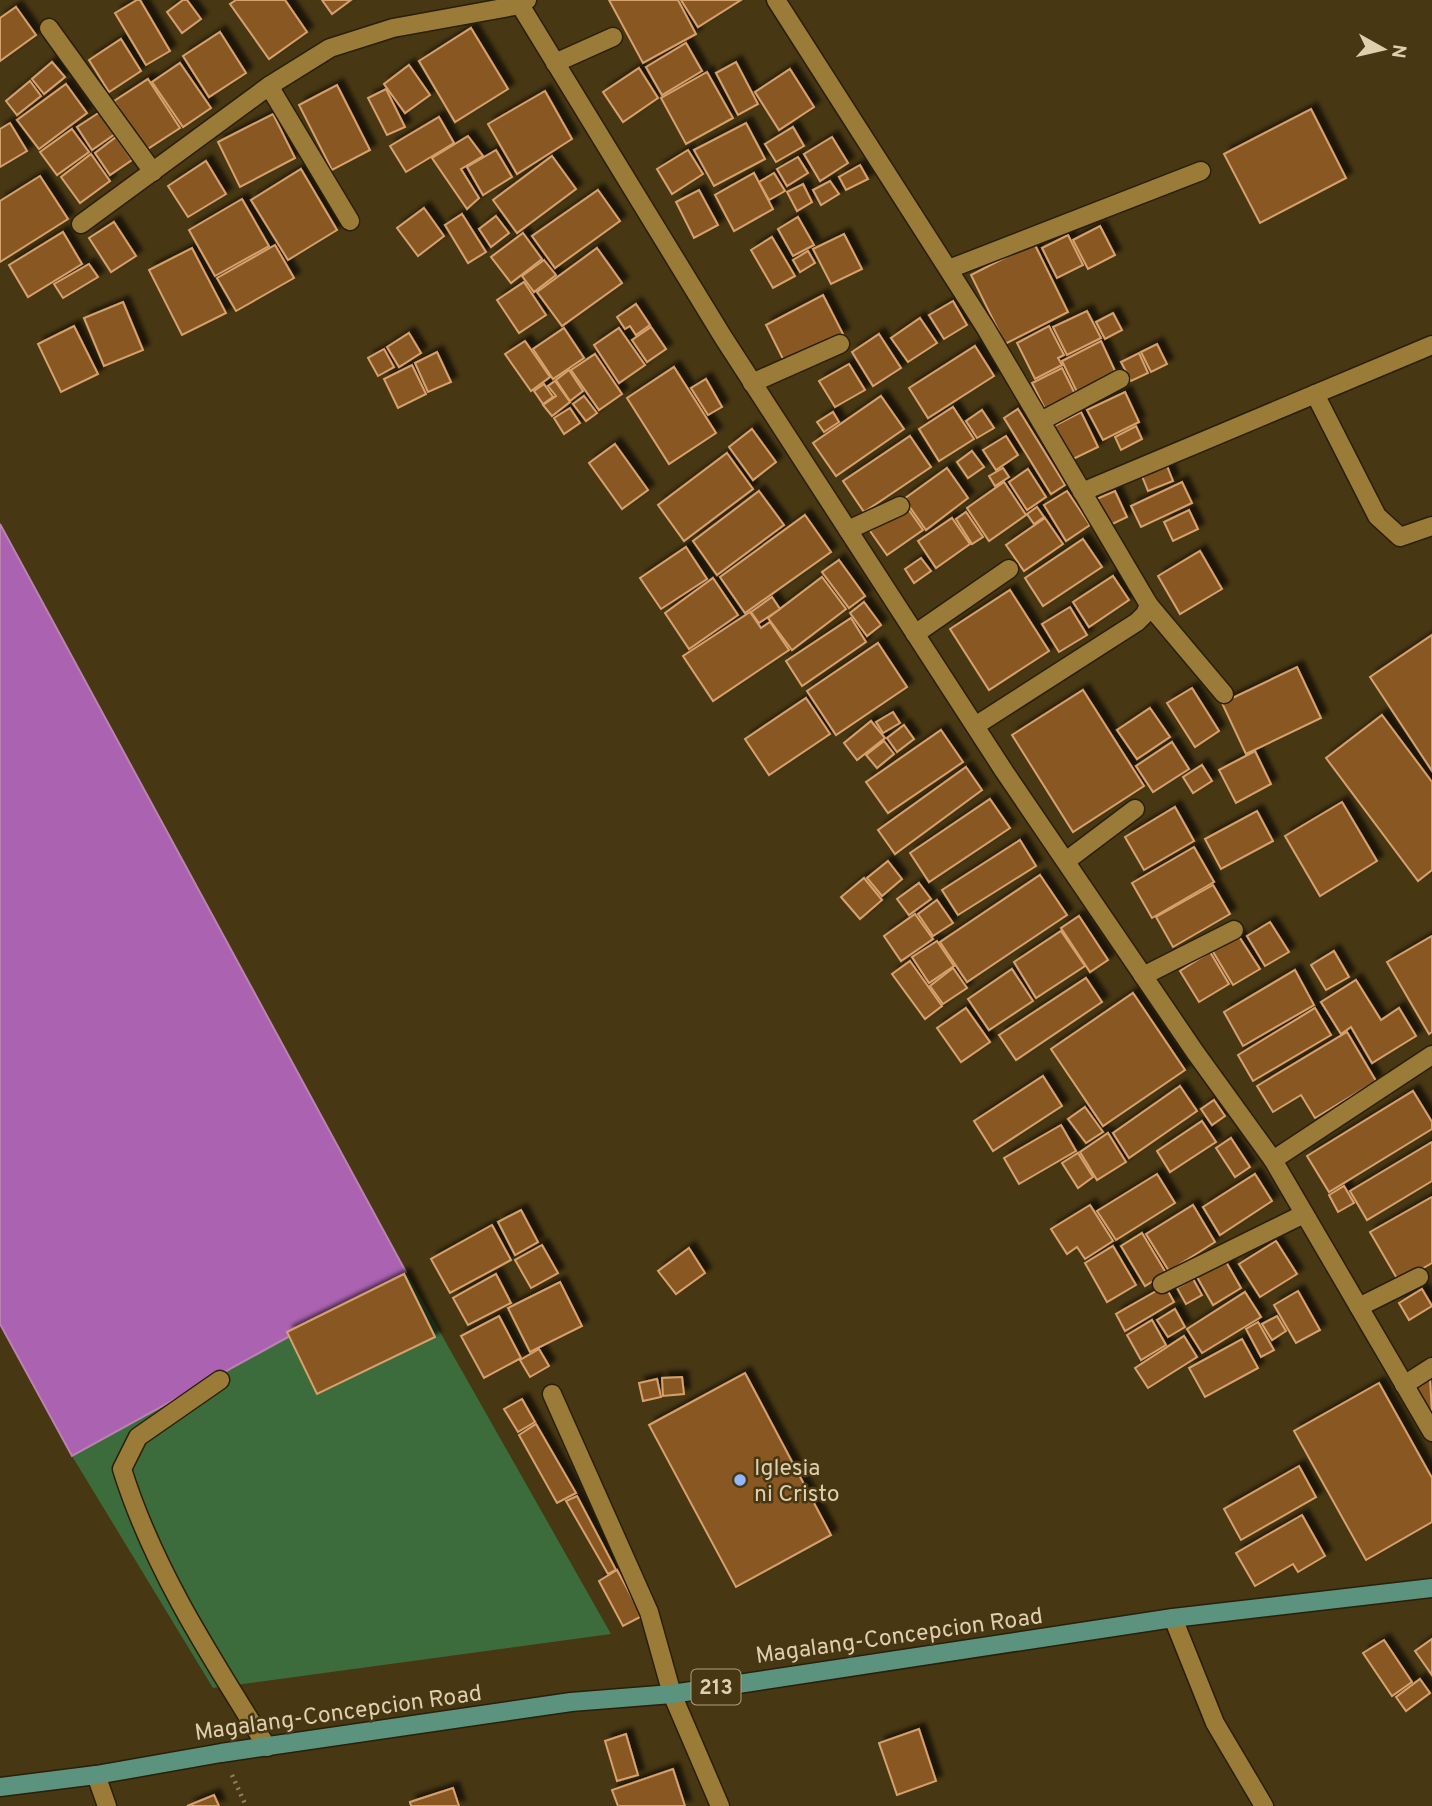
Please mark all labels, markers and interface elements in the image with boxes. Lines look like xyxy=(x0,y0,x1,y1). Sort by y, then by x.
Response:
north arrow xyxy=(1348,14,1418,84)
text: N xyxy=(1385,43,1411,60)
place label: Iglesia ni Cristo xyxy=(754,1455,840,1510)
marker: Iglesia ni Cristo xyxy=(732,1472,748,1488)
street label: Magalang-Concepcion Road xyxy=(754,1603,1045,1672)
road number: 213 xyxy=(692,1670,740,1704)
street label: Magalang-Concepcion Road xyxy=(193,1680,484,1749)

